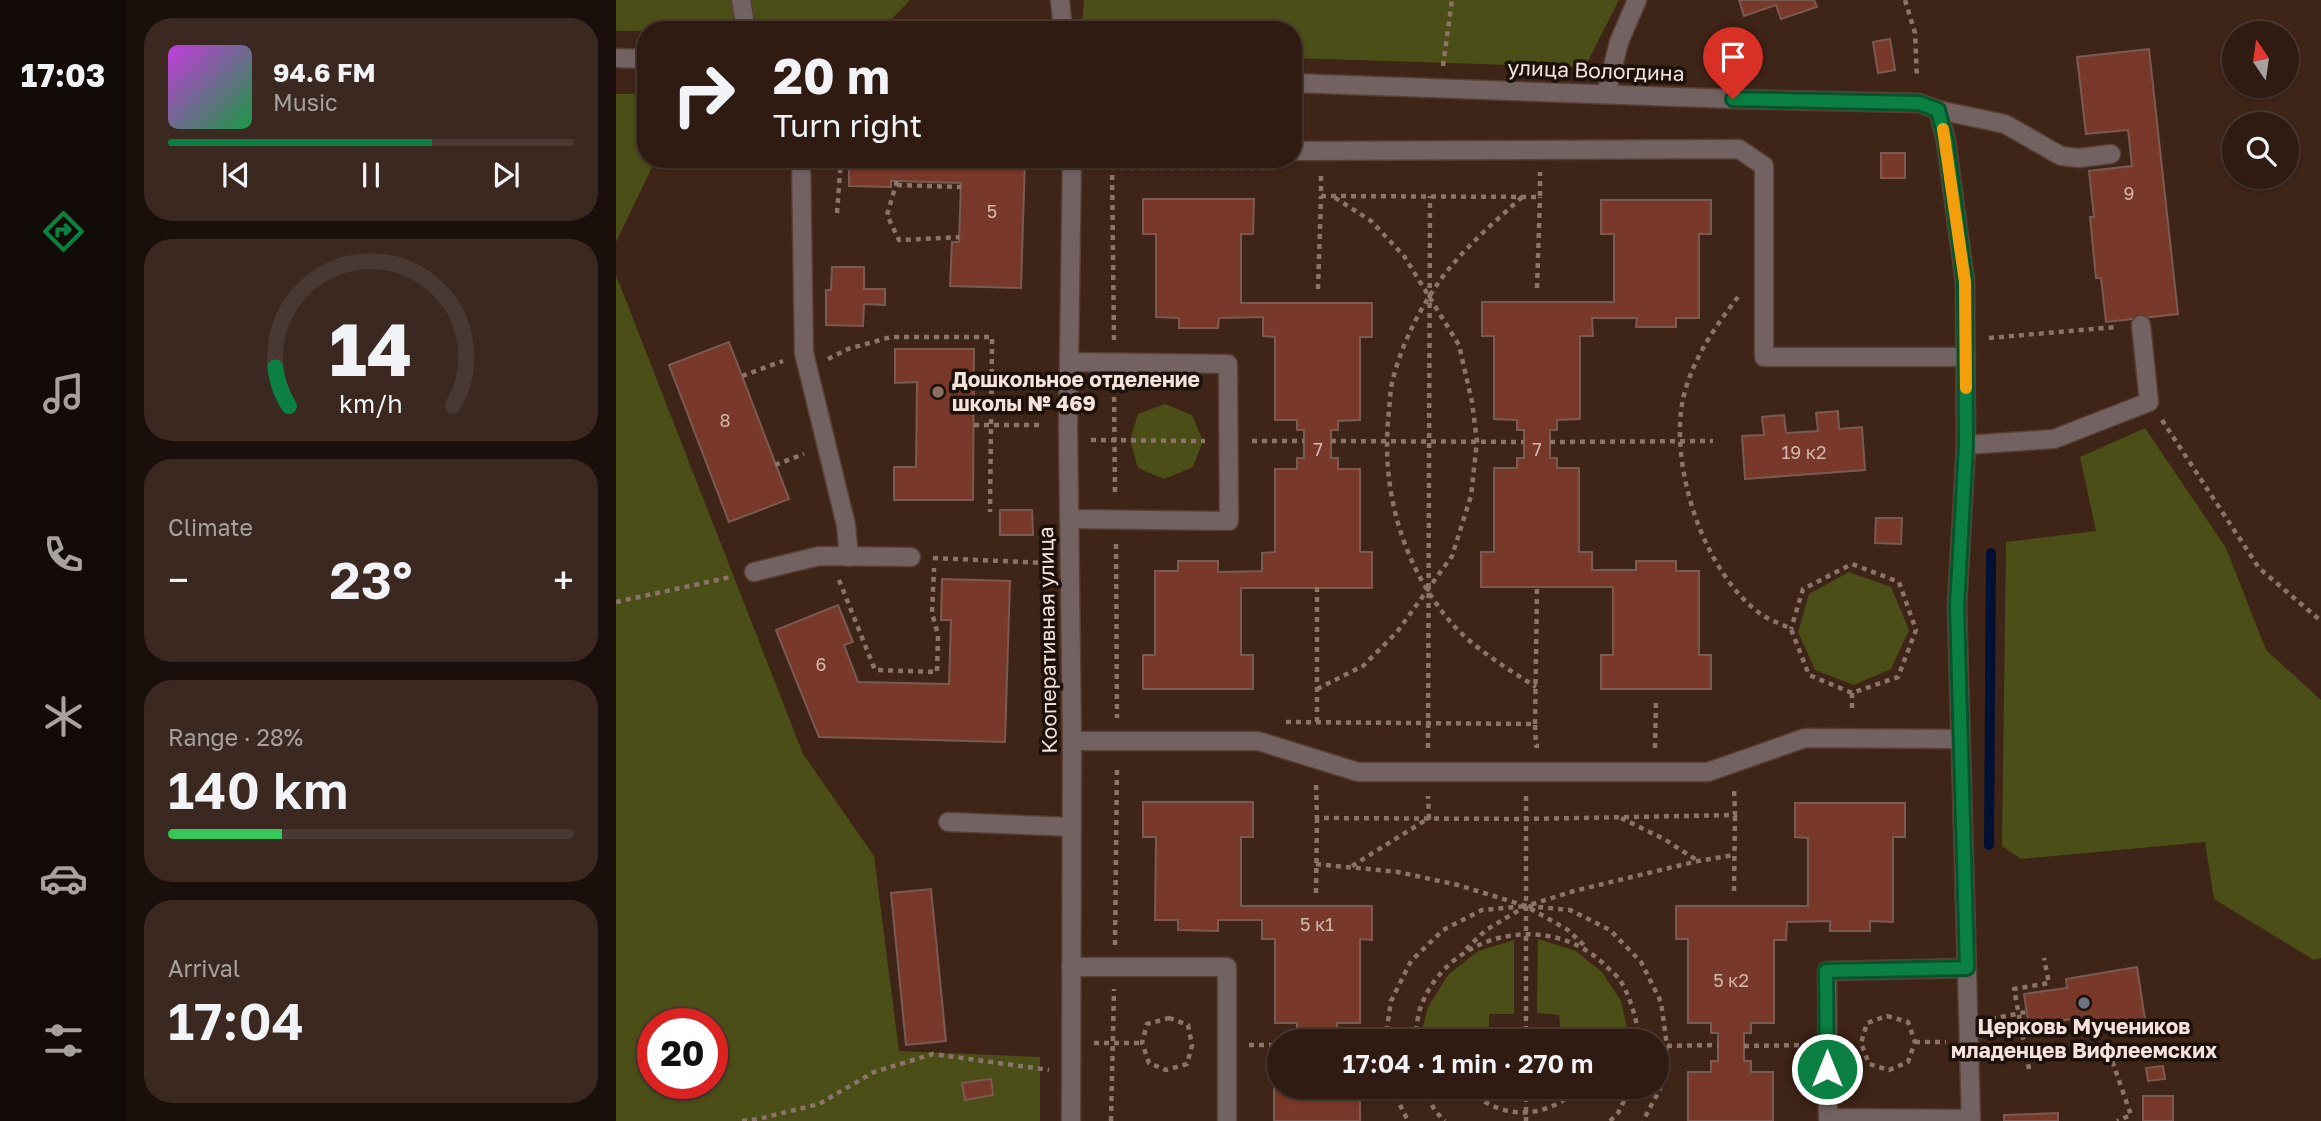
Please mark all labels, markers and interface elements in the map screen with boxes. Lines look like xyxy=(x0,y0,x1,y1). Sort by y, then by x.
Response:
north arrow xyxy=(2222,21,2300,98)
map controls xyxy=(2222,21,2299,189)
pin xyxy=(1703,27,1763,99)
icon: arrive xyxy=(1714,38,1752,76)
text: 20 m xyxy=(773,46,890,105)
icon: right xyxy=(658,49,749,140)
street label: улица Вологдина xyxy=(1507,54,1685,86)
text: 17:03 xyxy=(21,56,105,94)
text: 94.6 FM xyxy=(273,57,376,88)
text: Music xyxy=(273,88,338,116)
text: Turn right xyxy=(773,106,922,144)
button: search xyxy=(2222,112,2299,189)
icon: previous xyxy=(217,156,255,194)
icon: pause xyxy=(352,156,390,194)
icon: next xyxy=(487,156,525,194)
house number: 9 xyxy=(2124,182,2134,204)
house number: 5 xyxy=(987,200,997,222)
icon: directions xyxy=(39,207,88,256)
text: 14 xyxy=(330,305,413,392)
place label: Дошкольное отделение школы № 469 xyxy=(952,366,1200,416)
icon: music xyxy=(39,369,88,418)
marker: Дошкольное отделение школы № 469 xyxy=(930,384,946,400)
text: km/h xyxy=(339,388,403,419)
house number: 8 xyxy=(720,409,730,431)
house number: 7 xyxy=(1313,438,1323,460)
house number: 7 xyxy=(1532,438,1542,460)
house number: 19 к2 xyxy=(1782,441,1826,463)
text: Climate xyxy=(168,513,253,541)
street label: Кооперативная улица xyxy=(1032,526,1062,754)
icon: phone xyxy=(39,530,88,579)
text: 23° xyxy=(330,548,412,610)
text: − xyxy=(168,557,189,602)
text: + xyxy=(553,557,574,602)
house number: 6 xyxy=(816,653,826,675)
icon: climate xyxy=(39,692,88,741)
text: Range · 28% xyxy=(168,723,303,751)
text: 140 km xyxy=(168,758,349,820)
icon: car xyxy=(39,854,88,903)
house number: 5 к1 xyxy=(1300,913,1334,935)
text: Arrival xyxy=(168,954,240,982)
house number: 5 к2 xyxy=(1713,969,1749,991)
text: 17:04 xyxy=(168,989,304,1051)
marker: Церковь Мучеников младенцев Вифлеемских xyxy=(2076,995,2092,1011)
speed limit sign: 20 xyxy=(637,1008,728,1099)
place label: Церковь Мучеников младенцев Вифлеемских xyxy=(1951,1013,2217,1063)
icon: filters xyxy=(39,1016,88,1065)
position arrow xyxy=(1790,1032,1864,1106)
text: 17:04 · 1 min · 270 m xyxy=(1343,1048,1593,1079)

